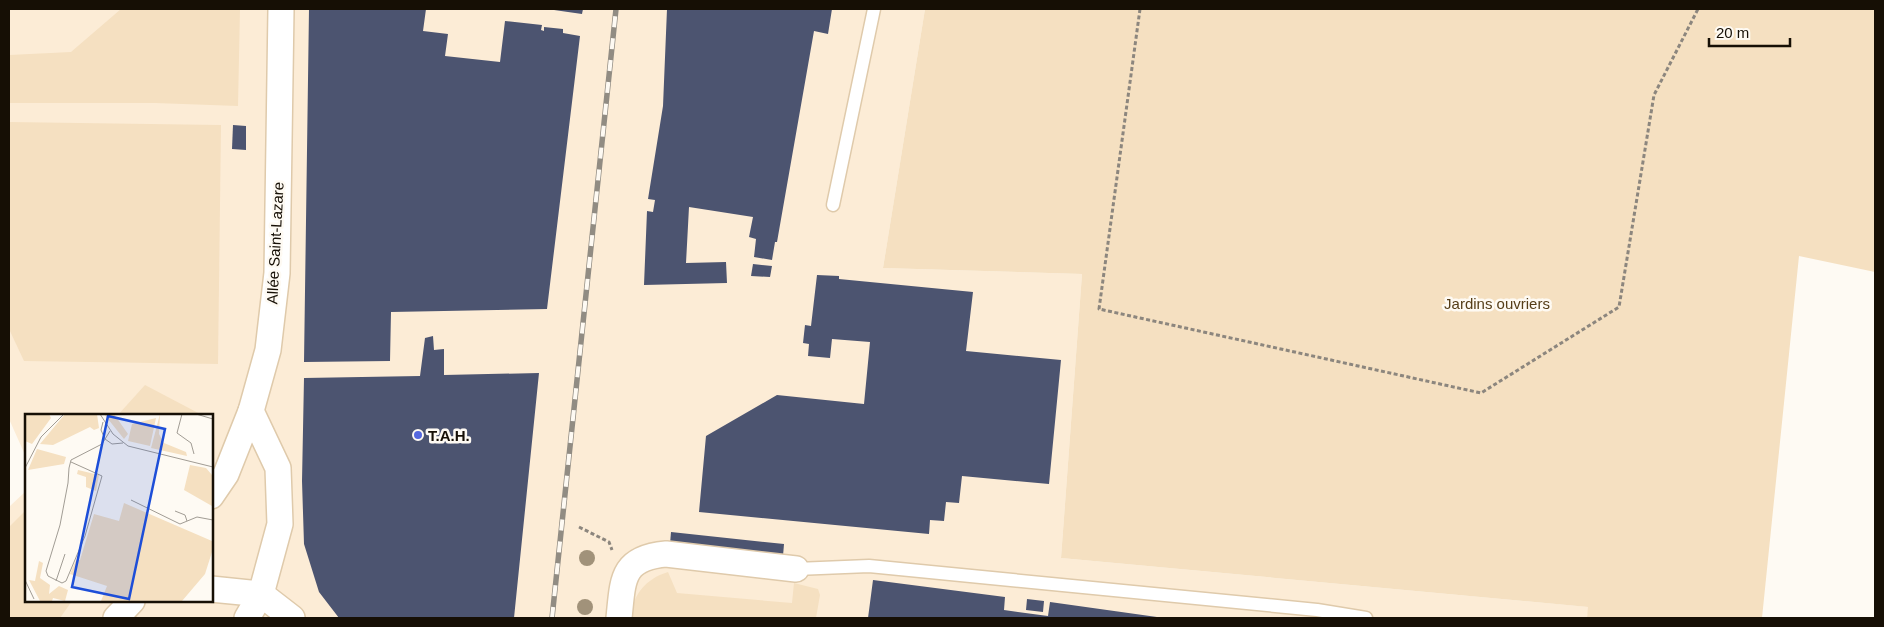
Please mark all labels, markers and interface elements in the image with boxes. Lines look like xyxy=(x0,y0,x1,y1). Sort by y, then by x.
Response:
scale bar xyxy=(1709,15,1790,47)
text: 20 m xyxy=(1716,24,1749,41)
street label: Allée Saint-Lazare xyxy=(263,181,287,305)
park label: Jardins ouvriers xyxy=(1444,295,1550,312)
inset map xyxy=(25,414,212,602)
place label: T.A.H. xyxy=(428,427,470,444)
marker: T.A.H. xyxy=(412,429,424,441)

